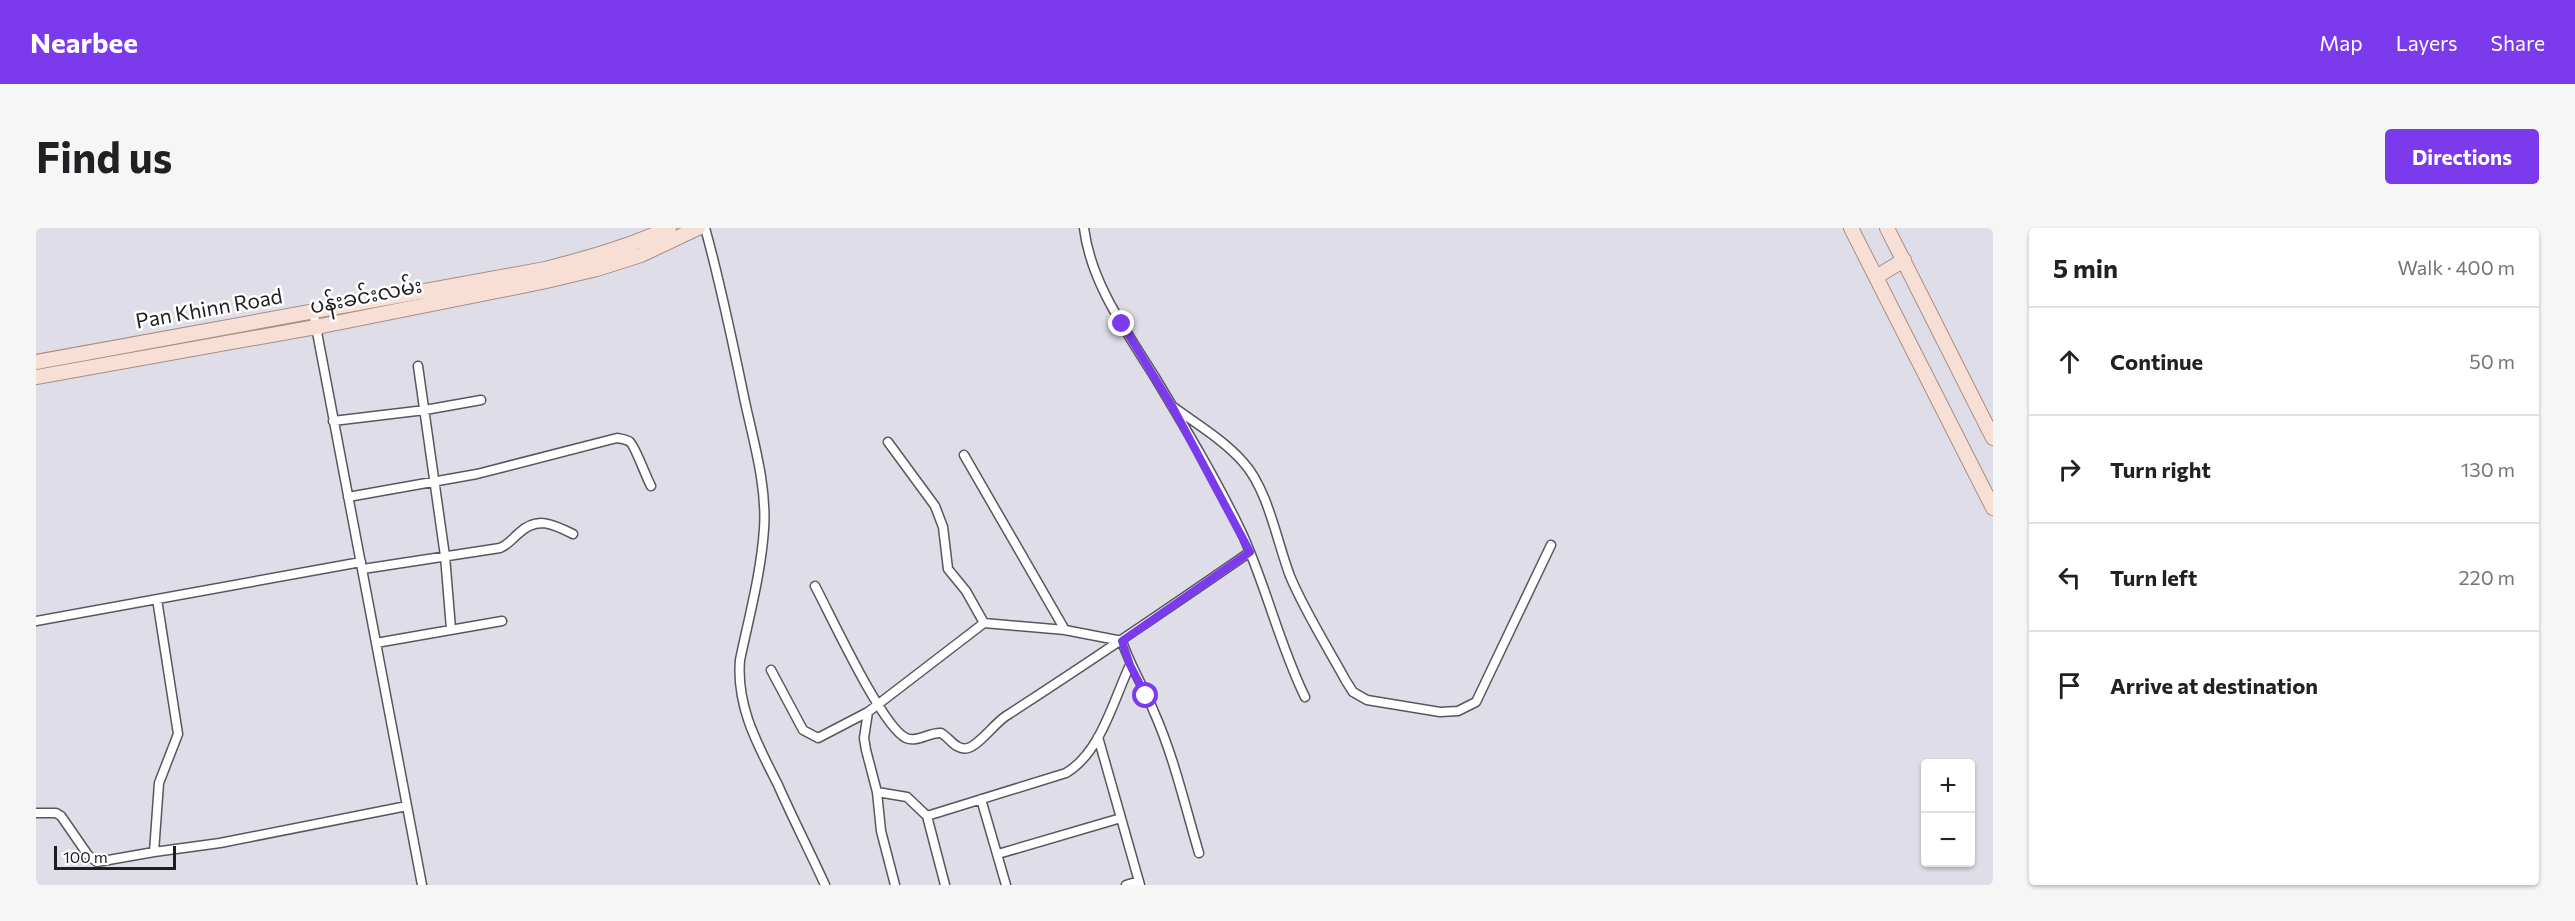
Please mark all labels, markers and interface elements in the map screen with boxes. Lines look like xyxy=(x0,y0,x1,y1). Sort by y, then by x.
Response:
text: Nearbee xyxy=(30,25,138,59)
text: Map xyxy=(2319,30,2363,55)
text: Layers xyxy=(2396,30,2458,55)
text: Share xyxy=(2491,30,2545,55)
button: Directions xyxy=(2385,129,2539,184)
text: Find us xyxy=(36,130,172,182)
text: 5 min xyxy=(2053,252,2118,283)
text: Walk · 400 m xyxy=(2398,255,2515,279)
street label: ပန်းခင်းလမ်း xyxy=(307,269,425,324)
street label: Pan Khinn Road xyxy=(133,282,284,333)
route end xyxy=(1108,310,1134,336)
icon: ahead xyxy=(2053,345,2086,378)
text: Continue xyxy=(2110,348,2203,375)
text: 50 m xyxy=(2469,349,2515,373)
icon: right xyxy=(2053,453,2086,486)
text: Turn right xyxy=(2110,456,2211,483)
text: 130 m xyxy=(2461,457,2515,481)
icon: left xyxy=(2053,561,2086,594)
text: Turn left xyxy=(2110,564,2197,591)
text: 220 m xyxy=(2459,565,2515,589)
icon: arrive xyxy=(2053,669,2086,702)
text: Arrive at destination xyxy=(2110,672,2318,699)
route start xyxy=(1132,682,1158,708)
map controls xyxy=(1921,759,1975,867)
button: + xyxy=(1921,759,1975,813)
button: − xyxy=(1921,813,1975,867)
scale bar xyxy=(54,843,176,870)
text: 100 m xyxy=(63,847,108,866)

